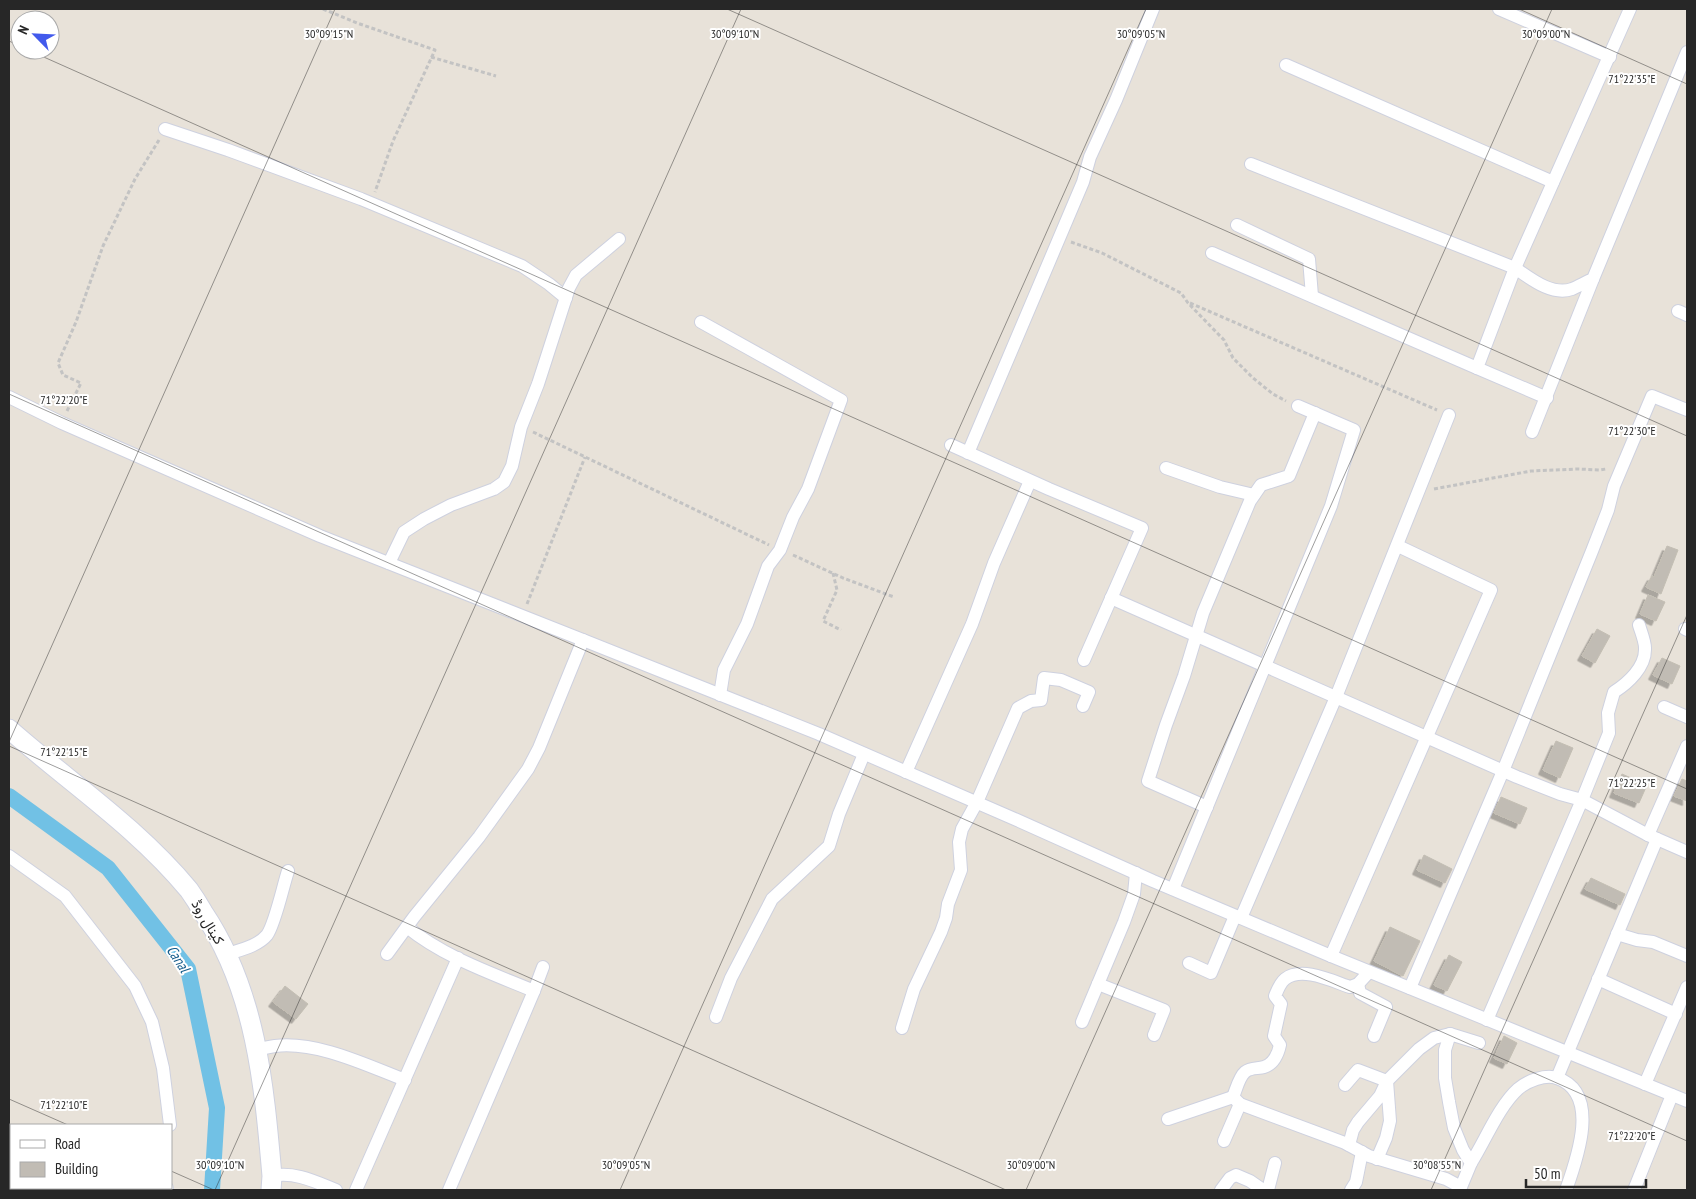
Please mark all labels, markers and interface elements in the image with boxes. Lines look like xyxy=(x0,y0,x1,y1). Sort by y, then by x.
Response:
north arrow xyxy=(10,10,60,60)
text: N xyxy=(13,23,33,37)
text: 30°09'15"N xyxy=(305,26,353,41)
text: 30°09'10"N xyxy=(711,26,759,41)
text: 30°09'05"N xyxy=(1117,26,1165,41)
text: 30°09'00"N xyxy=(1522,26,1570,41)
text: 71°22'35"E xyxy=(1608,71,1656,86)
text: 71°22'20"E xyxy=(40,392,88,407)
text: 71°22'30"E xyxy=(1608,423,1656,438)
text: 71°22'15"E xyxy=(40,744,88,759)
text: 71°22'25"E xyxy=(1608,775,1656,790)
street label: کینال روڈ xyxy=(187,896,228,948)
water label: Canal xyxy=(163,941,195,977)
text: 71°22'10"E xyxy=(40,1097,88,1112)
legend xyxy=(10,1124,172,1189)
text: 71°22'20"E xyxy=(1608,1128,1656,1143)
text: Road xyxy=(55,1134,81,1153)
scale bar xyxy=(1526,1156,1646,1188)
text: 30°09'10"N xyxy=(196,1157,244,1172)
text: 30°09'05"N xyxy=(602,1157,650,1172)
text: 30°09'00"N xyxy=(1007,1157,1055,1172)
text: 30°08'55"N xyxy=(1413,1157,1461,1172)
text: Building xyxy=(55,1159,98,1178)
text: 50 m xyxy=(1534,1164,1560,1183)

